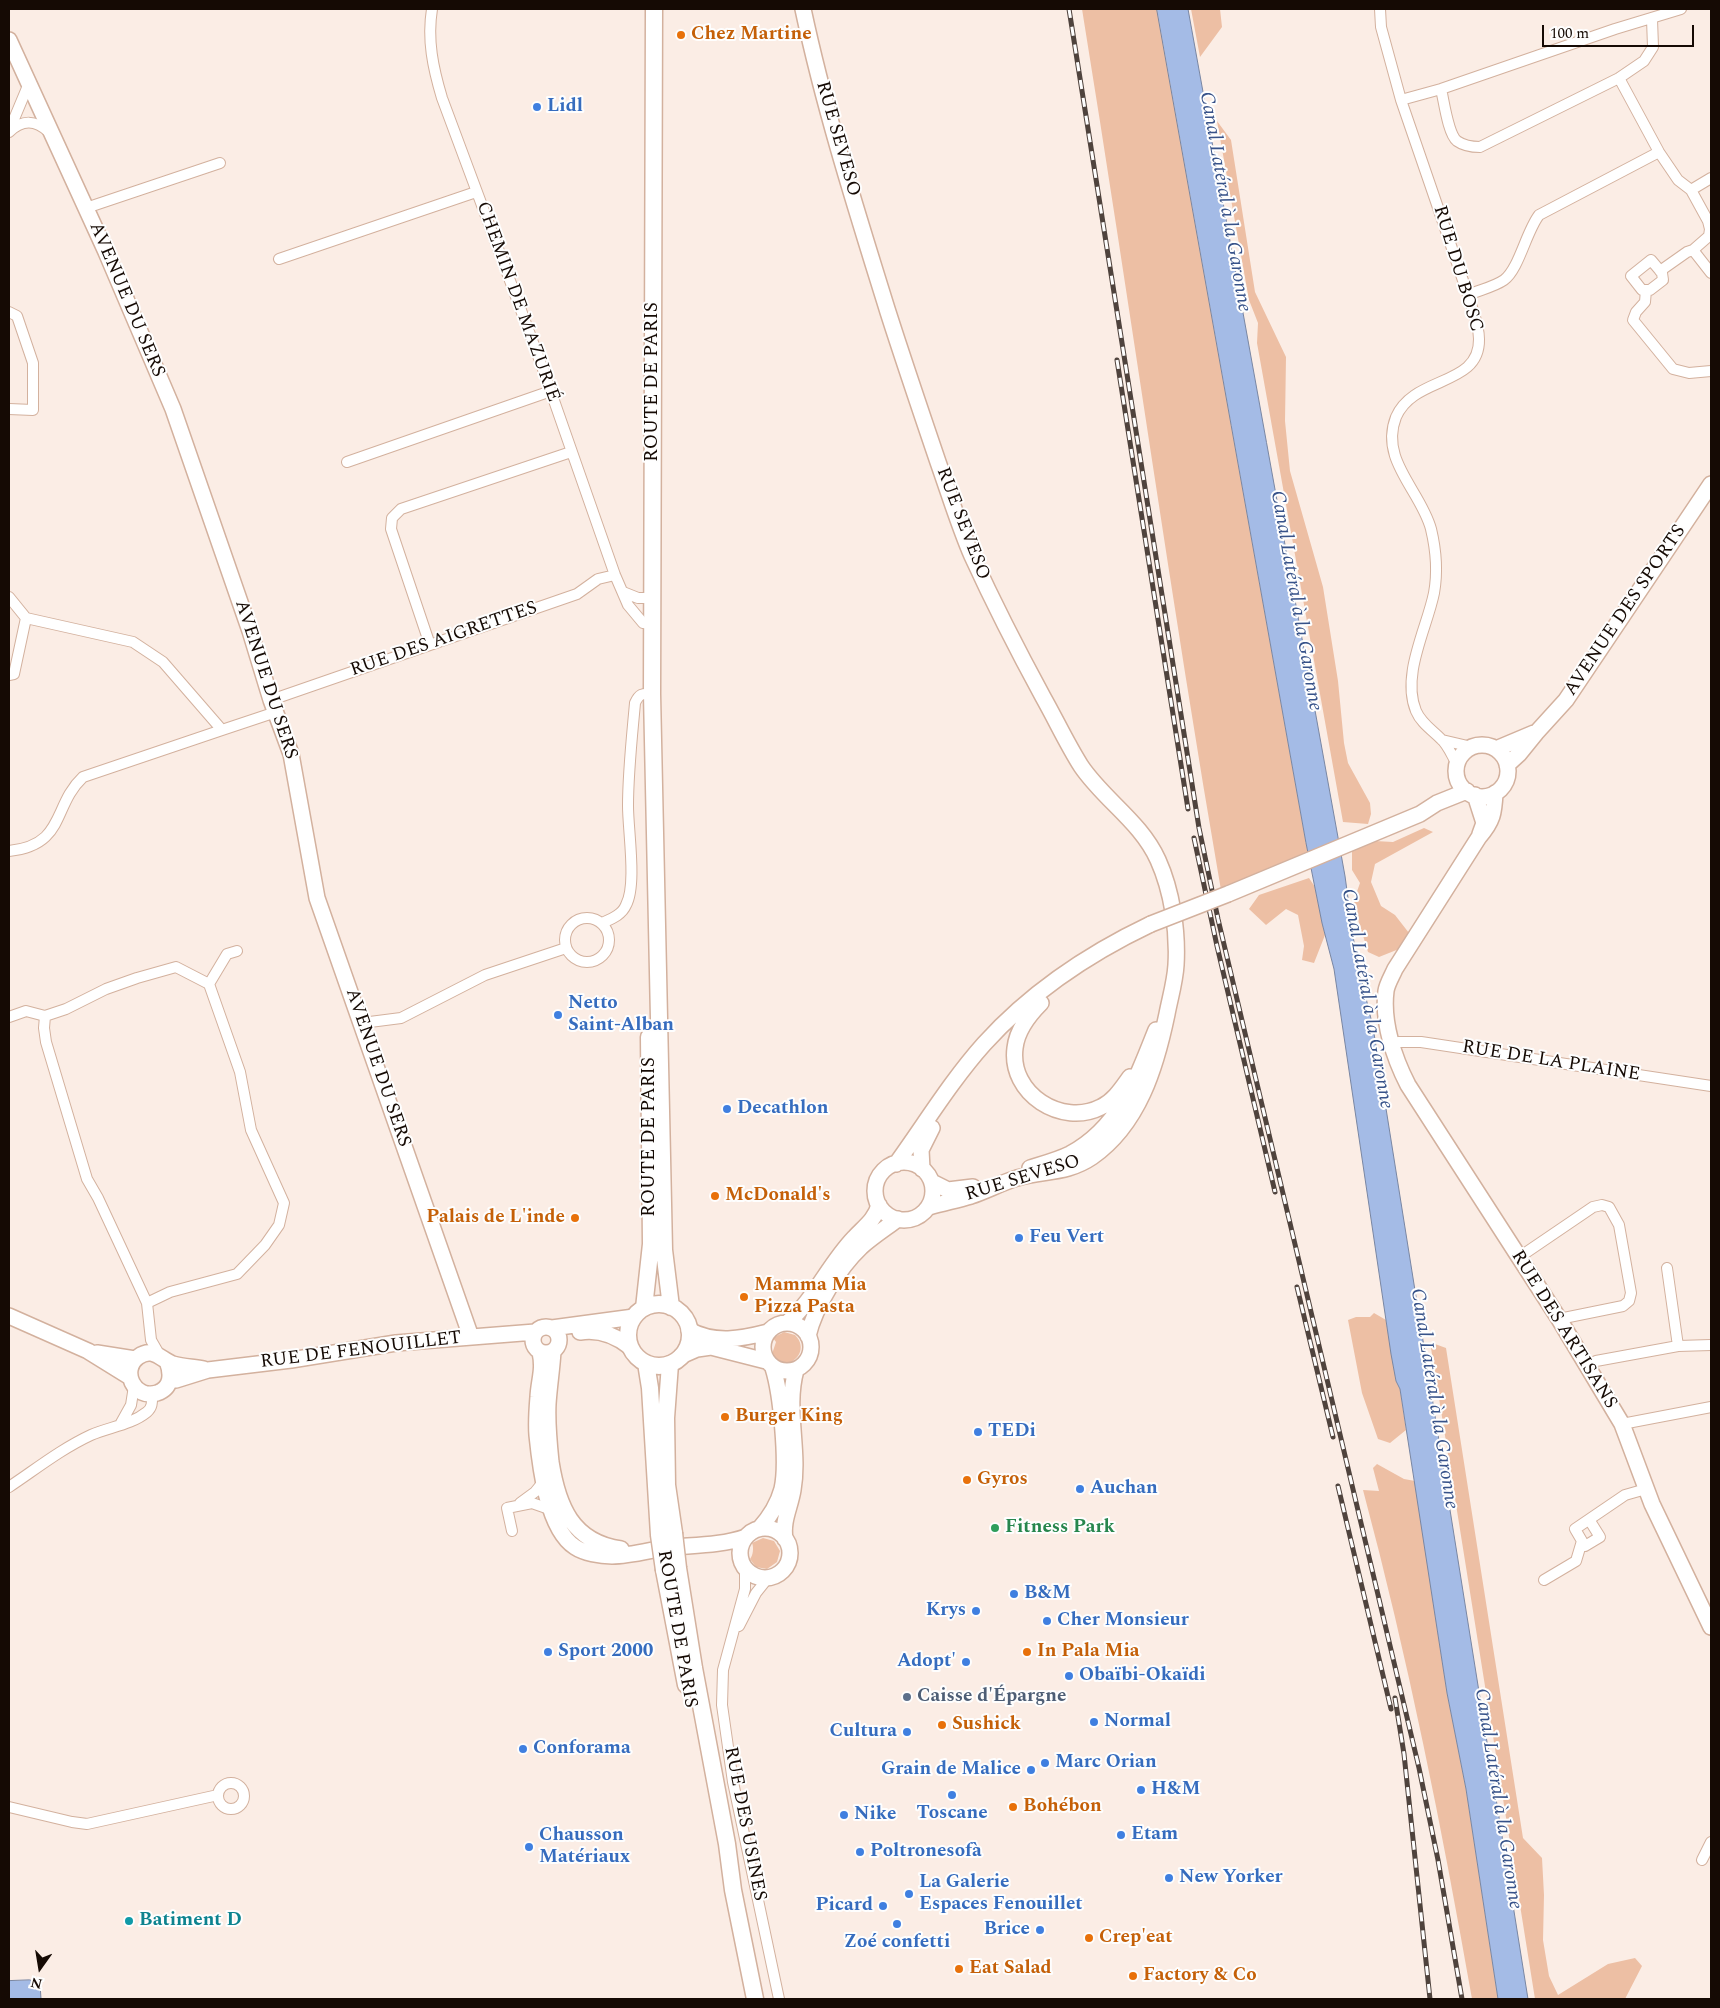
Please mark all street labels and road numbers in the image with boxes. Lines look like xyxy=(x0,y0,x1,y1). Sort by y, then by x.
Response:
street label: RUE SEVESO xyxy=(810,79,864,199)
street label: CHEMIN DE MAZURIÉ xyxy=(470,199,564,405)
street label: RUE DU BOSC xyxy=(1427,203,1487,335)
street label: AVENUE DU SERS xyxy=(83,219,169,381)
street label: ROUTE DE PARIS xyxy=(642,302,664,462)
street label: RUE SEVESO xyxy=(930,464,994,584)
street label: AVENUE DES SPORTS xyxy=(1560,521,1692,701)
street label: AVENUE DU SERS xyxy=(228,597,302,763)
street label: RUE DES AIGRETTES xyxy=(348,597,540,683)
street label: AVENUE DU SERS xyxy=(339,986,415,1150)
street label: RUE DE LA PLAINE xyxy=(1460,1037,1642,1087)
street label: ROUTE DE PARIS xyxy=(639,1057,661,1217)
street label: RUE SEVESO xyxy=(963,1151,1083,1207)
street label: RUE DES ARTISANS xyxy=(1505,1246,1621,1414)
street label: RUE DE FENOUILLET xyxy=(259,1327,463,1375)
street label: ROUTE DE PARIS xyxy=(651,1548,701,1710)
street label: RUE DES USINES xyxy=(718,1745,770,1903)

